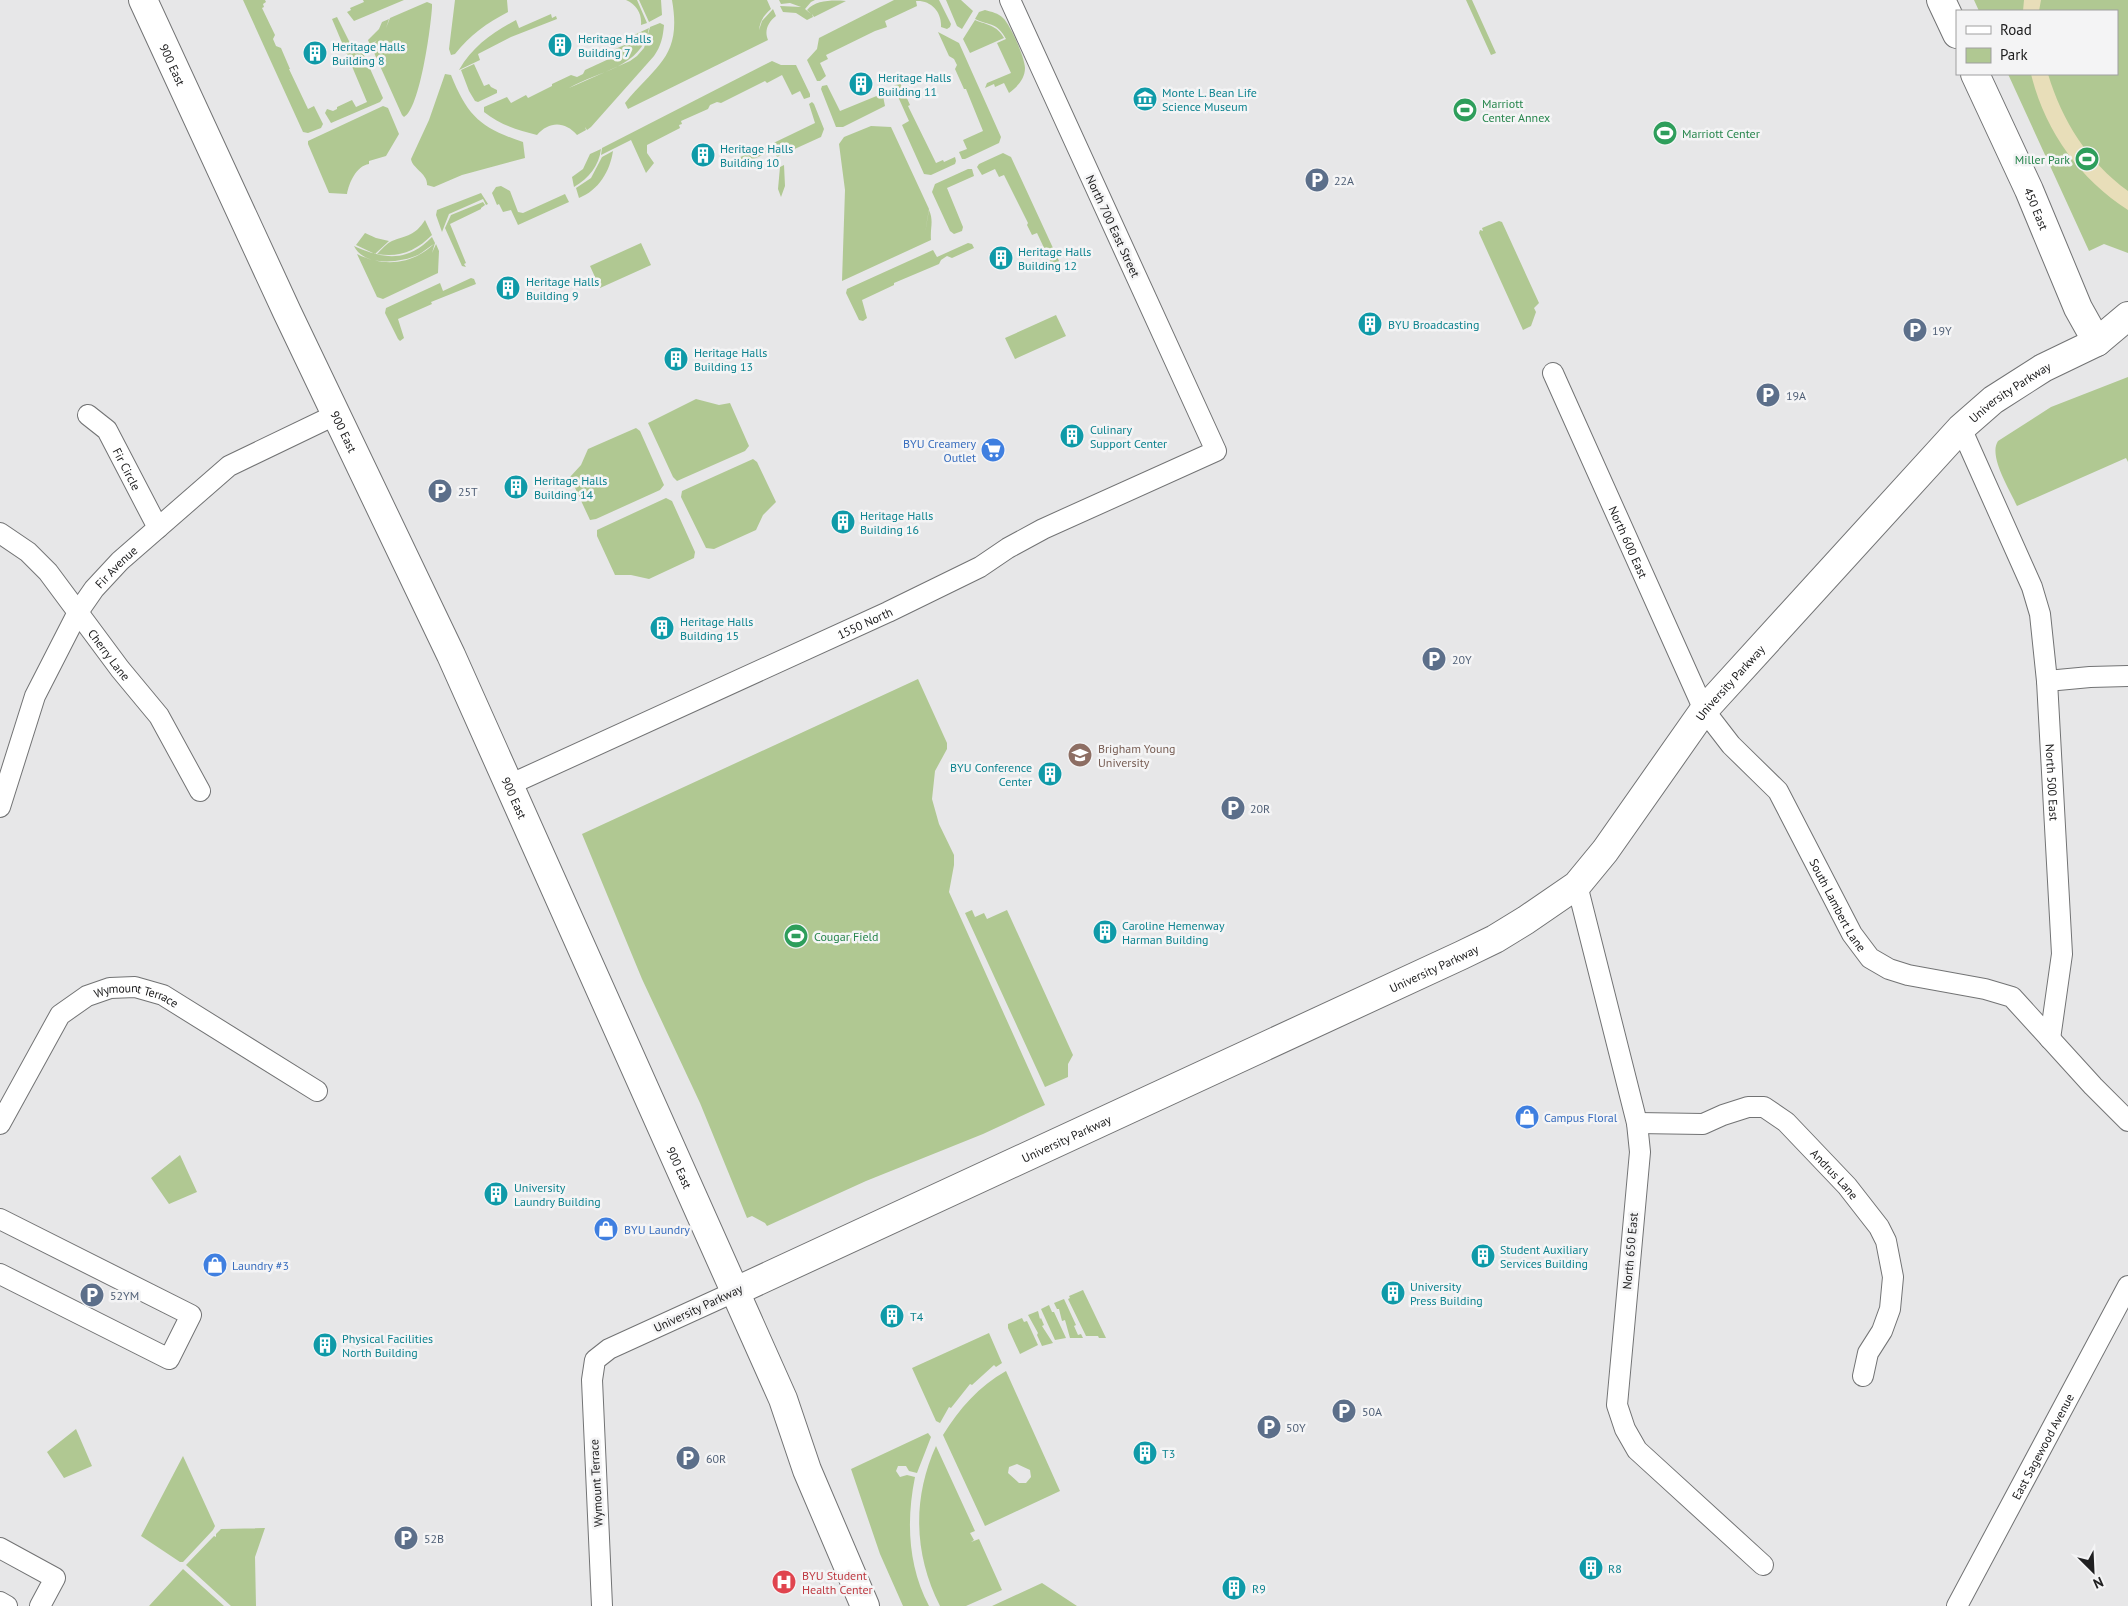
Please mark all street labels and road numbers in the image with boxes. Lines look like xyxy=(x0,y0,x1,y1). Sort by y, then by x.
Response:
street label: 900 East xyxy=(157,41,189,88)
street label: North 700 East Street xyxy=(1083,173,1143,279)
street label: 450 East xyxy=(2021,185,2052,232)
street label: University Parkway xyxy=(1966,358,2053,425)
street label: 900 East xyxy=(328,408,360,455)
street label: Fir Circle xyxy=(110,445,144,493)
street label: North 600 East xyxy=(1606,504,1651,580)
street label: Fir Avenue xyxy=(91,542,140,591)
street label: 1550 North xyxy=(835,604,895,642)
street label: Cherry Lane xyxy=(85,626,134,683)
street label: University Parkway xyxy=(1692,641,1768,723)
street label: North 500 East xyxy=(2043,743,2062,821)
street label: 900 East xyxy=(499,774,531,821)
street label: South Lambert Lane xyxy=(1807,856,1870,954)
street label: University Parkway xyxy=(1387,941,1481,995)
street label: Wymount Terrace xyxy=(92,979,182,1010)
street label: University Parkway xyxy=(1019,1111,1114,1165)
street label: 900 East xyxy=(664,1144,696,1191)
street label: Andrus Lane xyxy=(1808,1145,1862,1202)
street label: North 650 East xyxy=(1619,1212,1641,1290)
street label: University Parkway xyxy=(651,1281,745,1335)
street label: East Sagewood Avenue xyxy=(2008,1391,2077,1502)
street label: Wymount Terrace xyxy=(586,1439,606,1527)

